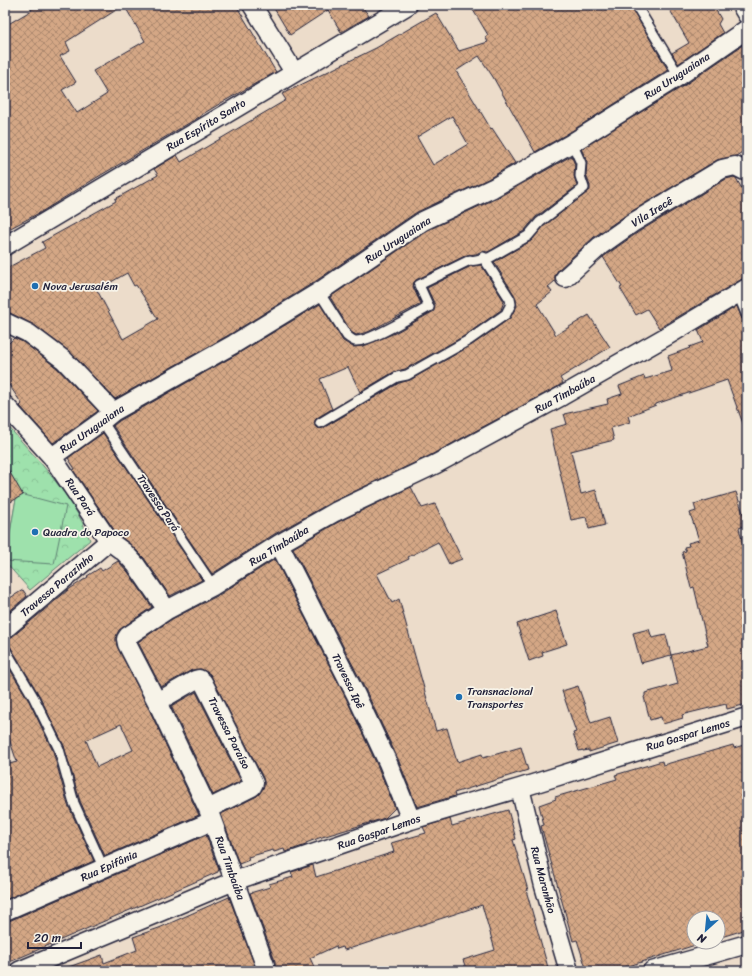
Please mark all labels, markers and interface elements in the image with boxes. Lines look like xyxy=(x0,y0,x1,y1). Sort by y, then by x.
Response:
street label: Rua Uruguaiana xyxy=(640,47,714,105)
street label: Rua Espírito Santo xyxy=(162,93,250,156)
street label: Vila Irecê xyxy=(627,191,677,232)
street label: Rua Uruguaiana xyxy=(361,211,435,269)
place label: Nova Jerusalém xyxy=(43,277,118,296)
marker: Nova Jerusalém xyxy=(30,281,40,291)
street label: Rua Timbaúba xyxy=(531,369,599,419)
street label: Rua Uruguaiana xyxy=(56,399,129,458)
street label: Travessa Pará xyxy=(132,470,185,536)
street label: Rua Pará xyxy=(60,474,100,521)
street label: Rua Timbaúba xyxy=(245,520,313,571)
place label: Quadra do Papoco xyxy=(43,523,129,542)
marker: Quadra do Papoco xyxy=(30,527,40,537)
street label: Travessa Parazinho xyxy=(16,548,99,622)
street label: Travessa Ipê xyxy=(326,650,370,712)
place label: Transnacional Transportes xyxy=(467,682,534,714)
marker: Transnacional Transportes xyxy=(454,692,464,702)
street label: Travessa Paraíso xyxy=(203,693,256,773)
street label: Rua Gaspar Lemos xyxy=(644,713,733,757)
street label: Rua Gaspar Lemos xyxy=(335,809,424,855)
street label: Rua Timbaúba xyxy=(210,833,251,903)
street label: Rua Maranhão xyxy=(525,844,561,916)
street label: Rua Epifânia xyxy=(77,845,141,887)
north arrow xyxy=(686,910,726,950)
scale bar xyxy=(28,924,81,950)
text: 20 m xyxy=(34,927,61,949)
text: N xyxy=(694,928,710,949)

